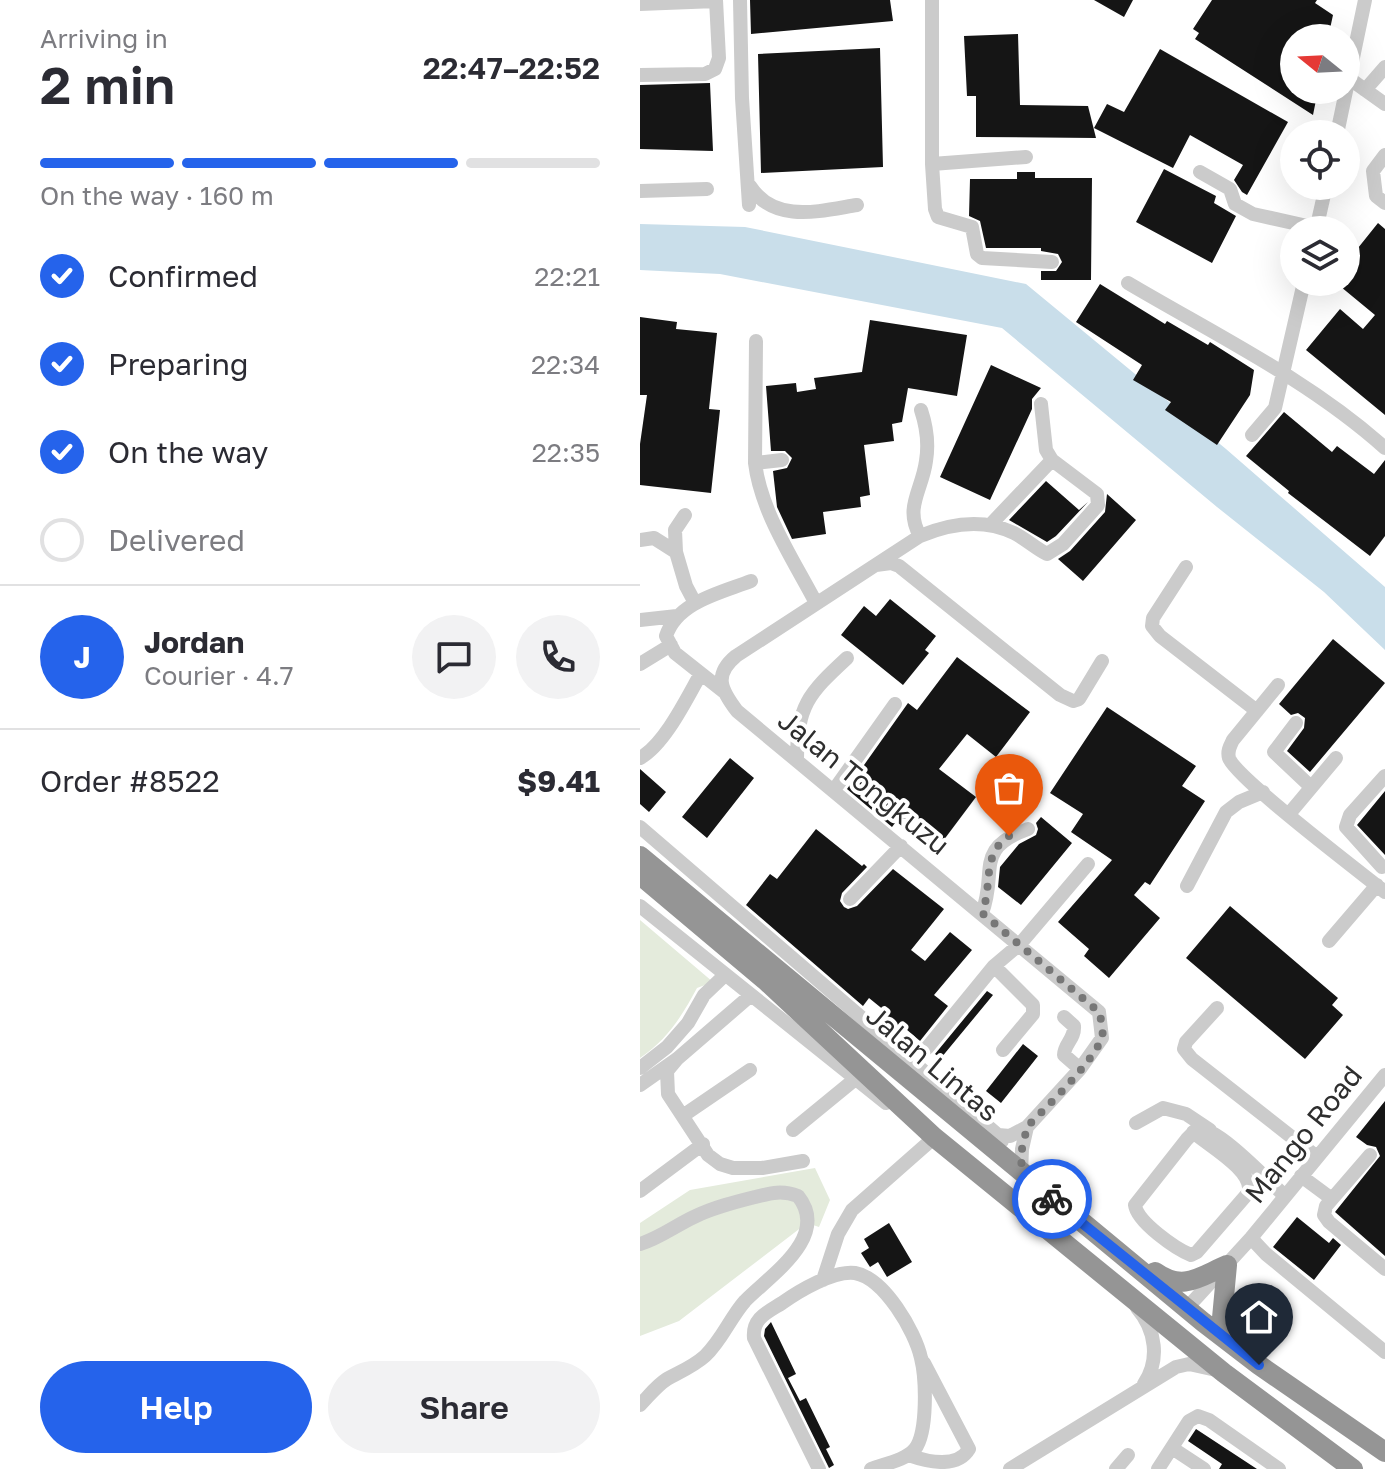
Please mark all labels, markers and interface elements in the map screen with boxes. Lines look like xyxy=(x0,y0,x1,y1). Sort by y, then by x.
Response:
text: Arriving in xyxy=(40,23,168,54)
north arrow xyxy=(1280,24,1360,104)
map controls xyxy=(1280,24,1360,296)
text: 22:47–22:52 xyxy=(423,50,600,86)
text: 2 min xyxy=(40,53,175,115)
button: locate xyxy=(1280,120,1360,200)
text: On the way · 160 m xyxy=(40,180,274,211)
button: layers xyxy=(1280,216,1360,296)
icon: check xyxy=(40,254,84,298)
text: Confirmed xyxy=(108,258,258,294)
text: 22:21 xyxy=(534,261,600,292)
icon: check xyxy=(40,342,84,386)
text: Preparing xyxy=(108,346,249,382)
text: 22:34 xyxy=(531,349,600,380)
icon: check xyxy=(40,430,84,474)
text: On the way xyxy=(108,434,268,470)
text: 22:35 xyxy=(532,437,600,468)
text: Delivered xyxy=(108,522,245,558)
button: chat xyxy=(412,615,496,699)
button: phone xyxy=(516,615,600,699)
text: Jordan xyxy=(144,624,244,660)
text: J xyxy=(73,639,91,675)
text: Courier · 4.7 xyxy=(144,660,294,691)
street label: Jalan Tongkuzu xyxy=(772,703,956,861)
pin xyxy=(975,754,1043,836)
text: Order #8522 xyxy=(40,763,220,799)
text: $9.41 xyxy=(517,763,600,799)
icon: bag xyxy=(987,766,1031,810)
street label: Jalan Lintas xyxy=(860,998,1006,1128)
street label: Mango Road xyxy=(1238,1059,1368,1209)
courier xyxy=(1012,1159,1092,1239)
icon: bike xyxy=(1030,1177,1074,1221)
pin xyxy=(1225,1283,1293,1365)
icon: home xyxy=(1237,1295,1281,1339)
button: Help xyxy=(40,1361,312,1453)
button: Share xyxy=(328,1361,600,1453)

